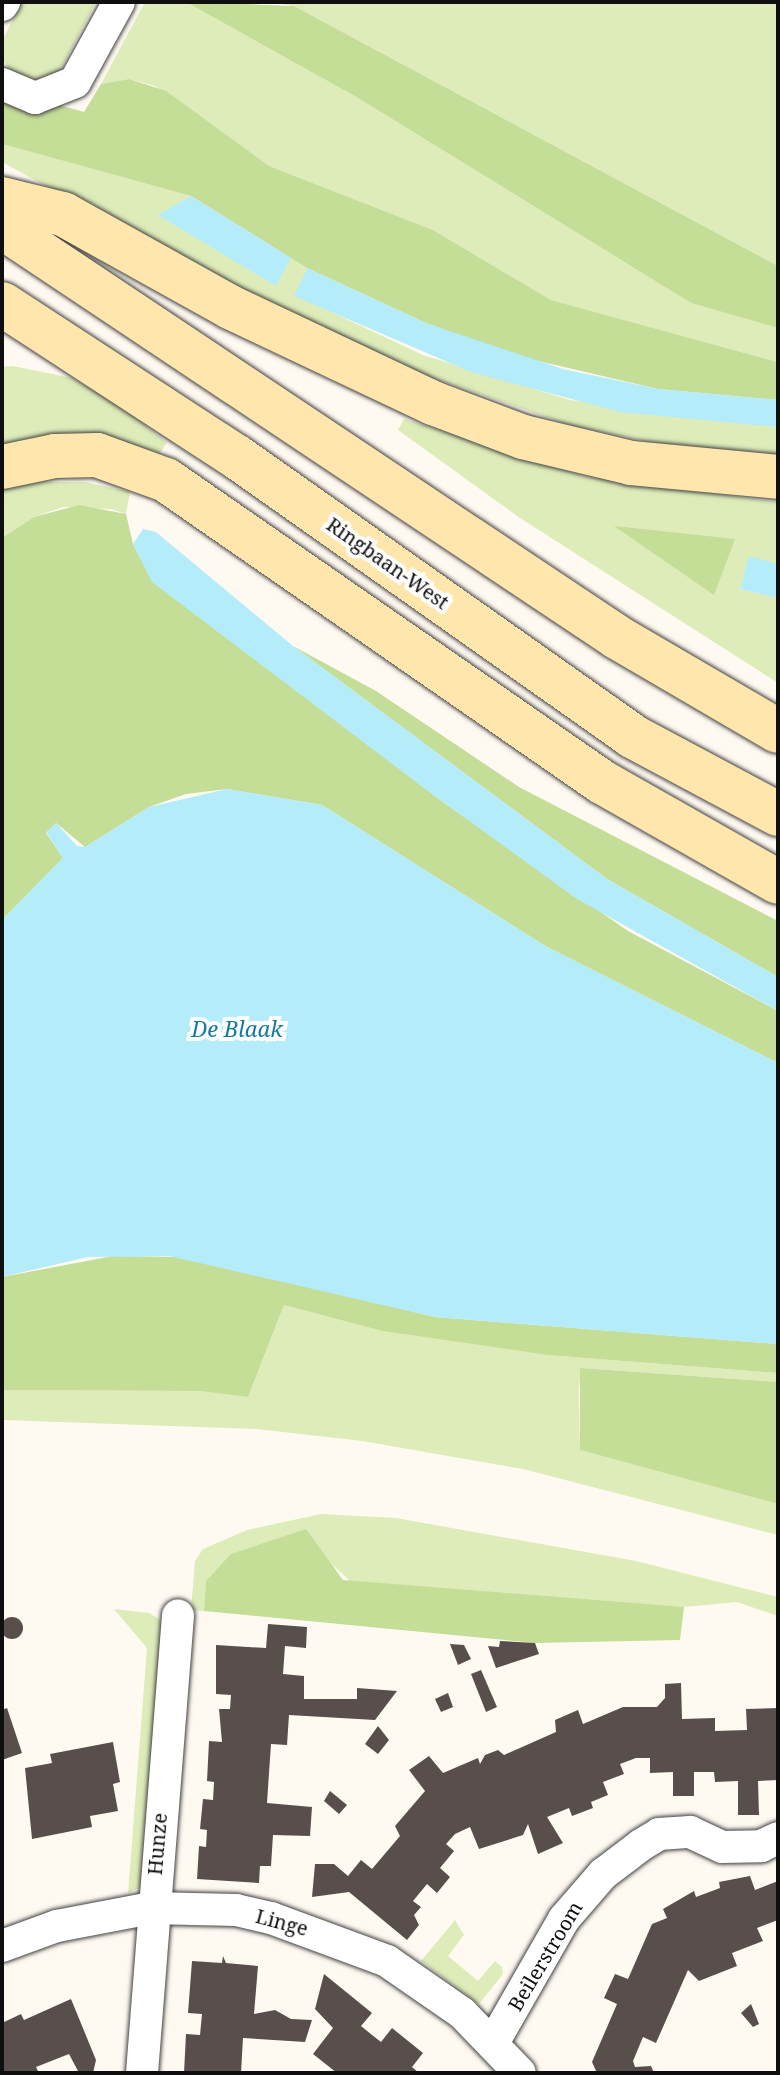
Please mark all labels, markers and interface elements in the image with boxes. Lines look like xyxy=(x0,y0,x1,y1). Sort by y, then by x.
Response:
street label: Ringbaan-West xyxy=(322,512,454,614)
water label: De Blaak xyxy=(191,1016,283,1042)
street label: Hunze xyxy=(142,1812,172,1876)
street label: Beilerstroom xyxy=(503,1897,587,2015)
street label: Linge xyxy=(253,1904,311,1940)

